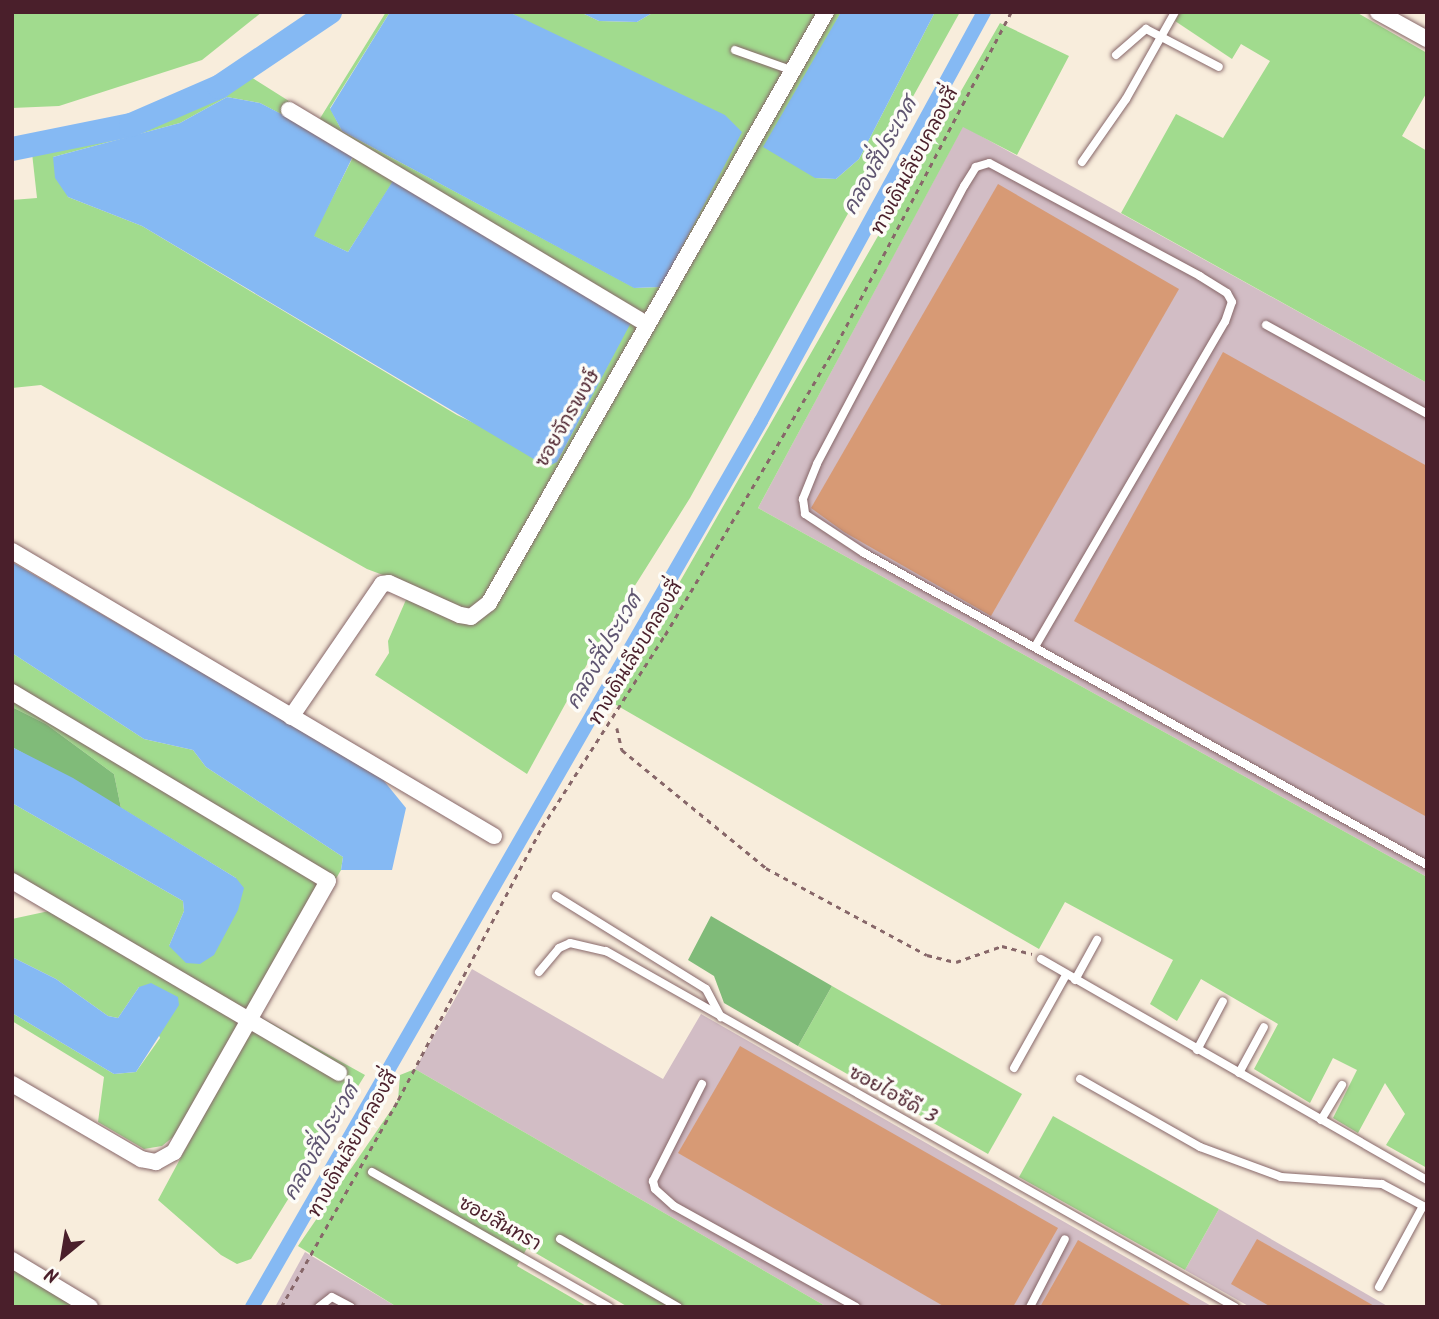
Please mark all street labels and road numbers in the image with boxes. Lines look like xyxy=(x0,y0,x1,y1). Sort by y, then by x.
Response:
street label: ทางเดินเลียบคลองสี่ xyxy=(868,84,964,240)
street label: ซอยจักรพงษ์ xyxy=(532,366,606,472)
street label: ทางเดินเลียบคลองสี่ xyxy=(585,578,689,730)
street label: ซอยไอซีดี 3 xyxy=(844,1062,940,1130)
street label: ทางเดินเลียบคลองสี่ xyxy=(304,1068,404,1222)
street label: ซอยสินทรา xyxy=(454,1193,544,1257)

